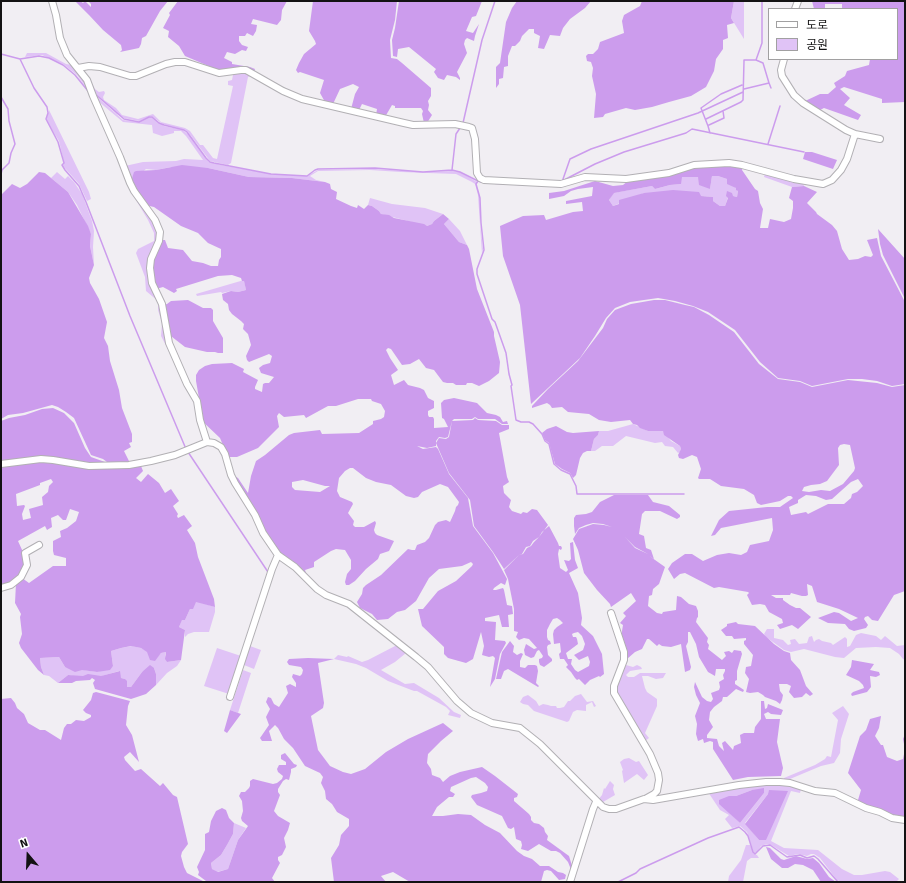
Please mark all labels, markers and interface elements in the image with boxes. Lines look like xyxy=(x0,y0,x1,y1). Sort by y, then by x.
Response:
legend xyxy=(768,8,898,60)
text: 도로 xyxy=(806,18,828,33)
text: 공원 xyxy=(806,38,828,53)
north arrow xyxy=(8,835,48,875)
text: N xyxy=(18,836,30,851)

